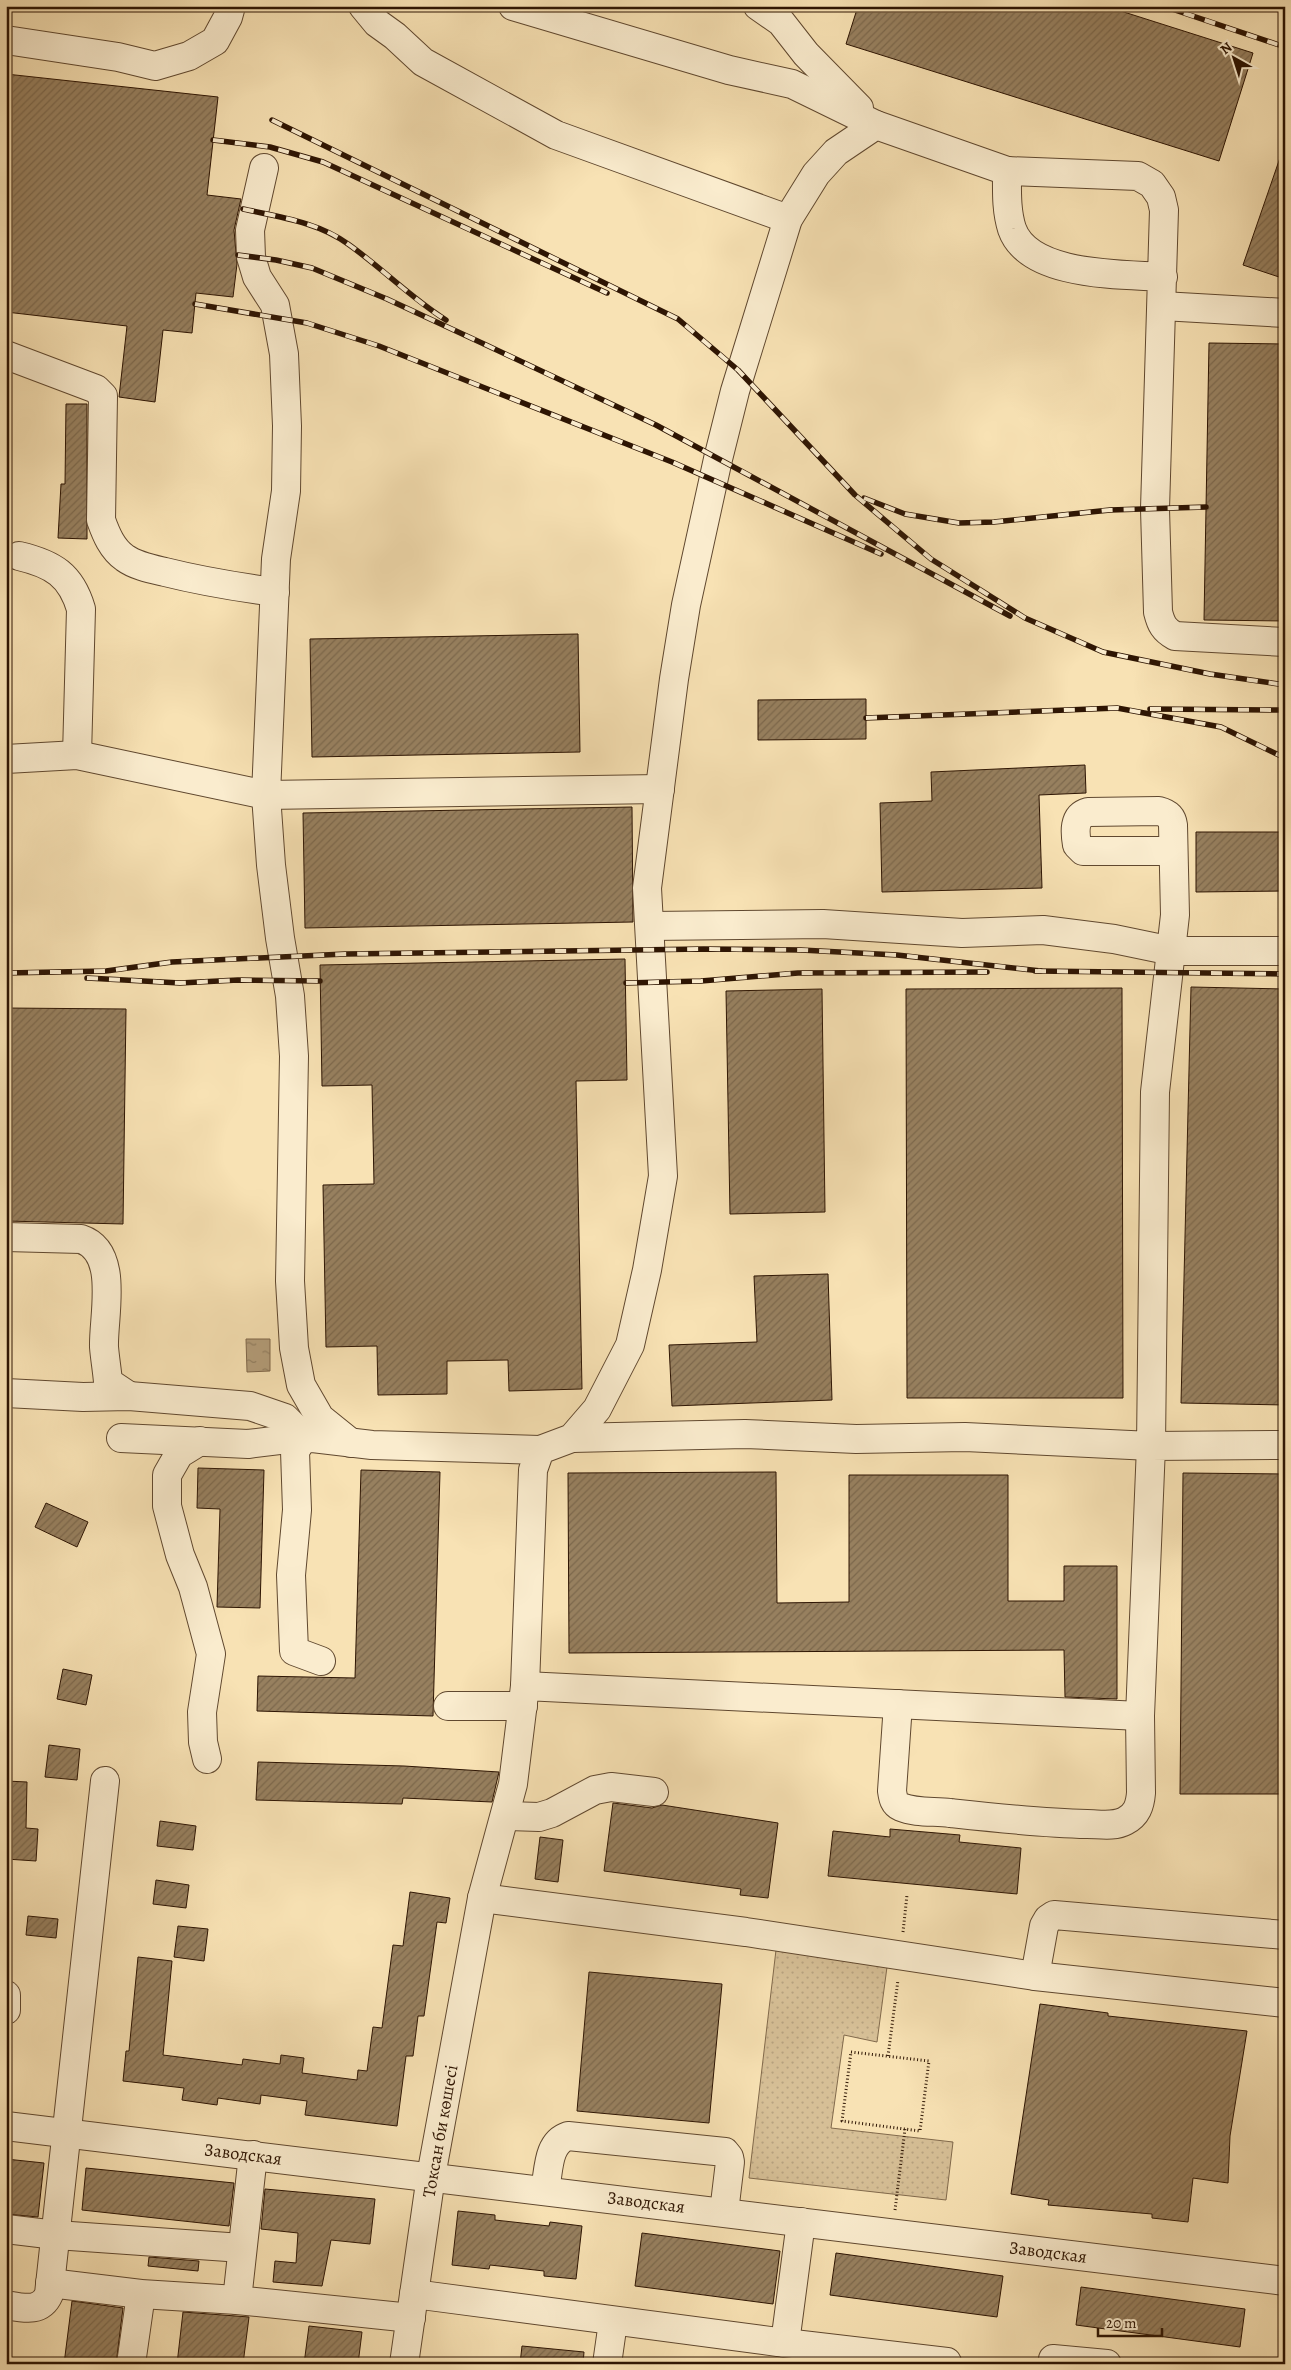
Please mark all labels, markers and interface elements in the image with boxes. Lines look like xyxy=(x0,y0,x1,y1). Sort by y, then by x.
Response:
north arrow xyxy=(1208,32,1258,82)
text: N xyxy=(1216,38,1236,59)
street label: Токсан би көшесі xyxy=(417,2063,463,2199)
street label: Заводская xyxy=(203,2137,283,2171)
street label: Заводская xyxy=(606,2185,686,2219)
street label: Заводская xyxy=(1008,2235,1088,2269)
scale bar xyxy=(1098,2305,1162,2337)
text: 20 m xyxy=(1106,2313,1137,2333)

